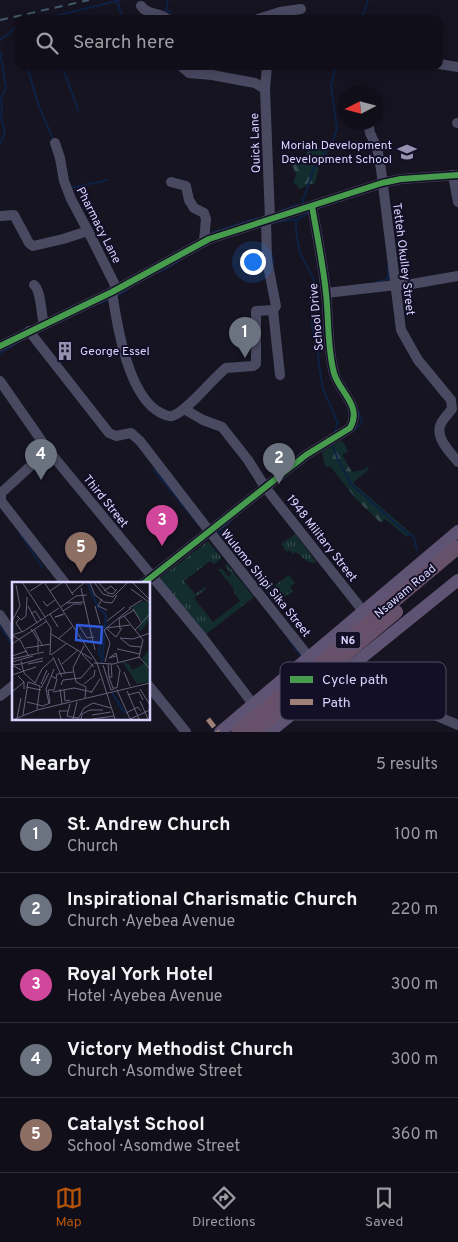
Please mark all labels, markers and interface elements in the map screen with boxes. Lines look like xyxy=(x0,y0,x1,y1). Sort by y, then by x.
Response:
search box xyxy=(15,15,443,70)
icon: search xyxy=(33,29,61,57)
text: Search here xyxy=(73,31,175,55)
north arrow xyxy=(338,85,383,130)
street label: Quick Lane xyxy=(247,113,265,173)
place label: Moriah Development Development School xyxy=(281,138,392,168)
school or university icon: Moriah Development Development School xyxy=(396,141,418,163)
street label: Pharmacy Lane xyxy=(72,184,124,267)
street label: Tetteh Okulley Street xyxy=(388,202,418,316)
your location xyxy=(240,249,266,275)
street label: School Drive xyxy=(306,282,328,351)
pin: 1 xyxy=(229,317,261,358)
building icon: George Essel xyxy=(54,340,76,362)
place label: George Essel xyxy=(80,344,150,360)
pin: 4 xyxy=(25,439,57,480)
pin: 2 xyxy=(263,443,295,484)
street label: Third Street xyxy=(79,472,132,531)
street label: 1948 Military Street xyxy=(282,492,360,585)
pin: 3 xyxy=(146,505,178,546)
street label: Wulomo Shipi Sika Street xyxy=(217,526,314,641)
pin: 5 xyxy=(65,532,97,573)
street label: Nsawam Road xyxy=(372,561,440,622)
inset map xyxy=(12,582,150,720)
road number: N6 xyxy=(336,632,360,648)
legend xyxy=(280,662,446,720)
text: Cycle path xyxy=(322,672,388,689)
text: Path xyxy=(322,695,351,712)
text: Nearby xyxy=(20,751,91,778)
text: 5 results xyxy=(376,755,438,775)
text: St. Andrew Church xyxy=(67,813,231,837)
text: 1 xyxy=(33,825,39,845)
text: 100 m xyxy=(394,825,438,845)
text: Church xyxy=(67,837,118,857)
text: Inspirational Charismatic Church xyxy=(67,888,357,912)
text: 2 xyxy=(31,900,41,920)
text: 220 m xyxy=(391,900,438,920)
text: Church · Ayebea Avenue xyxy=(67,912,235,932)
text: Royal York Hotel xyxy=(67,963,213,987)
text: 3 xyxy=(31,975,41,995)
text: 300 m xyxy=(391,975,438,995)
text: Hotel · Ayebea Avenue xyxy=(67,987,222,1007)
text: Victory Methodist Church xyxy=(67,1038,294,1062)
text: 4 xyxy=(31,1050,41,1070)
text: 300 m xyxy=(391,1050,438,1070)
text: Church · Asomdwe Street xyxy=(67,1062,243,1082)
text: Catalyst School xyxy=(67,1113,205,1137)
text: 5 xyxy=(31,1125,41,1145)
text: 360 m xyxy=(391,1125,438,1145)
text: School · Asomdwe Street xyxy=(67,1137,240,1157)
tab: Map xyxy=(55,1184,83,1231)
tab: Directions xyxy=(192,1184,256,1231)
tab: Saved xyxy=(365,1184,403,1231)

